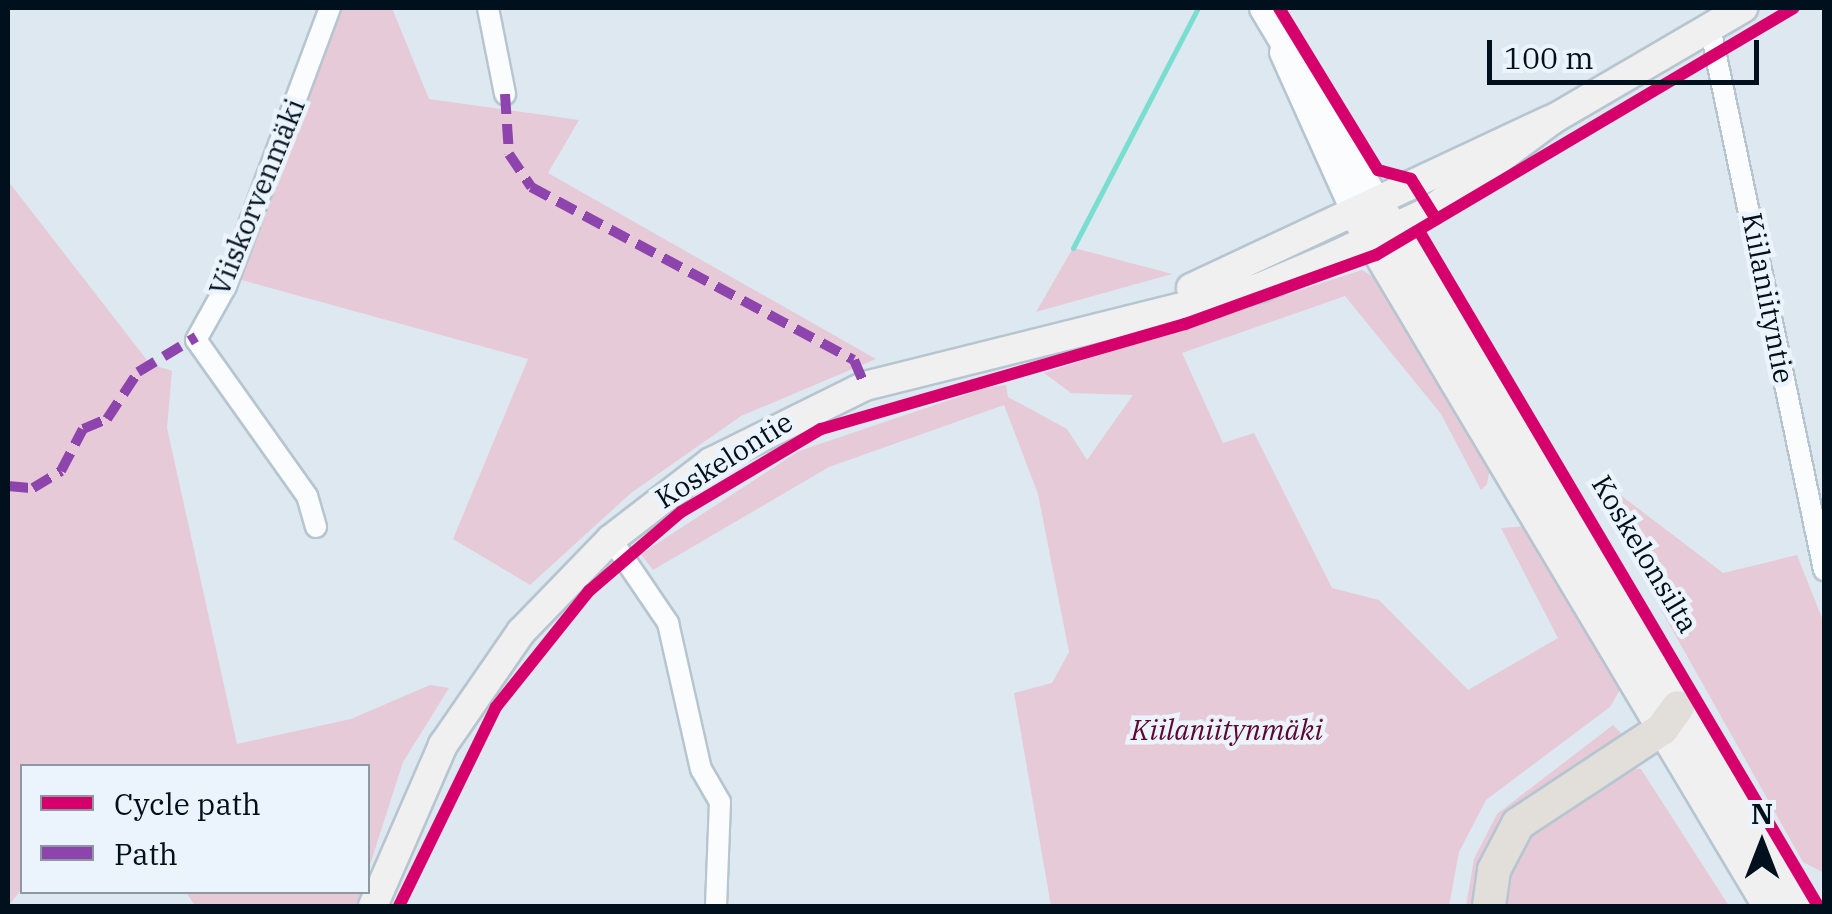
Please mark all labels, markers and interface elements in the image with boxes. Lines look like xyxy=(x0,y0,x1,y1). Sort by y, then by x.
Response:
scale bar xyxy=(1492,20,1764,82)
text: 100 m xyxy=(1504,38,1594,77)
street label: Viiskorvenmäki xyxy=(202,94,312,300)
street label: Kiilaniityntie xyxy=(1735,210,1801,386)
street label: Koskelontie xyxy=(649,405,799,515)
street label: Koskelonsilta xyxy=(1585,469,1705,639)
park label: Kiilaniitynmäki xyxy=(1131,713,1323,747)
legend xyxy=(20,764,370,894)
text: Cycle path xyxy=(114,784,261,823)
north arrow xyxy=(1712,794,1812,894)
text: N xyxy=(1751,795,1773,832)
text: Path xyxy=(114,834,178,873)

